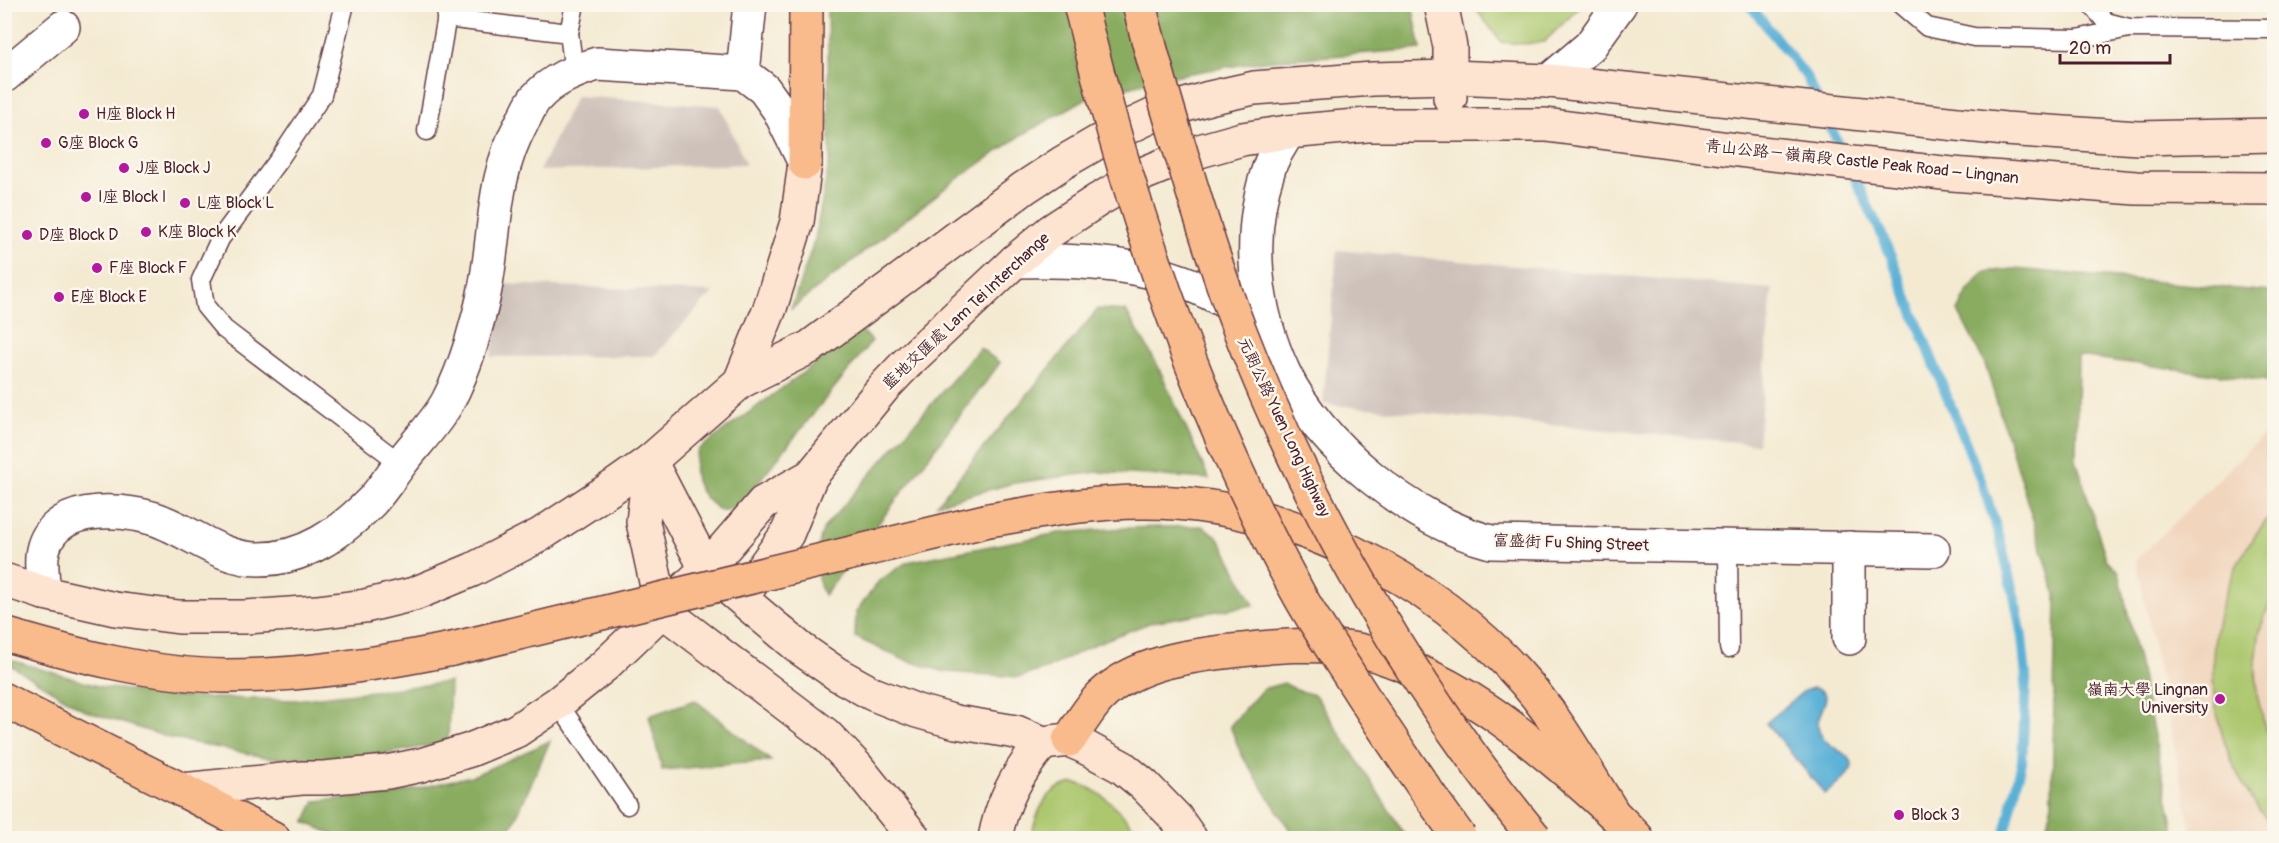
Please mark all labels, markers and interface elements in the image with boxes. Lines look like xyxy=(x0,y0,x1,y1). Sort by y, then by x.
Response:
scale bar xyxy=(2060,27,2170,65)
text: 20 m xyxy=(2069,37,2111,60)
place label: H座 Block H xyxy=(96,104,175,124)
marker: H座 Block H xyxy=(77,107,91,121)
place label: G座 Block G xyxy=(58,133,138,153)
marker: G座 Block G xyxy=(39,136,53,150)
street label: 青山公路－嶺南段 Castle Peak Road – Lingnan xyxy=(1704,136,2020,188)
place label: J座 Block J xyxy=(136,158,211,178)
marker: J座 Block J xyxy=(117,161,131,175)
place label: I座 Block I xyxy=(98,187,166,207)
marker: I座 Block I xyxy=(79,190,93,204)
place label: L座 Block L xyxy=(197,193,274,213)
marker: L座 Block L xyxy=(178,196,192,210)
place label: K座 Block K xyxy=(158,222,237,242)
place label: D座 Block D xyxy=(39,225,118,245)
marker: K座 Block K xyxy=(139,225,153,239)
marker: D座 Block D xyxy=(20,228,34,242)
street label: 藍地交匯處 Lam Tei Interchange xyxy=(878,228,1054,394)
place label: F座 Block F xyxy=(109,258,188,278)
marker: F座 Block F xyxy=(90,261,104,275)
place label: E座 Block E xyxy=(71,287,147,307)
marker: E座 Block E xyxy=(52,290,66,304)
street label: 元朗公路 Yuen Long Highway xyxy=(1233,334,1335,520)
street label: 富盛街 Fu Shing Street xyxy=(1493,530,1650,556)
place label: 嶺南大學 Lingnan University xyxy=(2087,680,2208,718)
marker: 嶺南大學 Lingnan University xyxy=(2213,692,2227,706)
place label: Block 3 xyxy=(1911,805,1960,825)
marker: Block 3 xyxy=(1892,808,1906,822)

